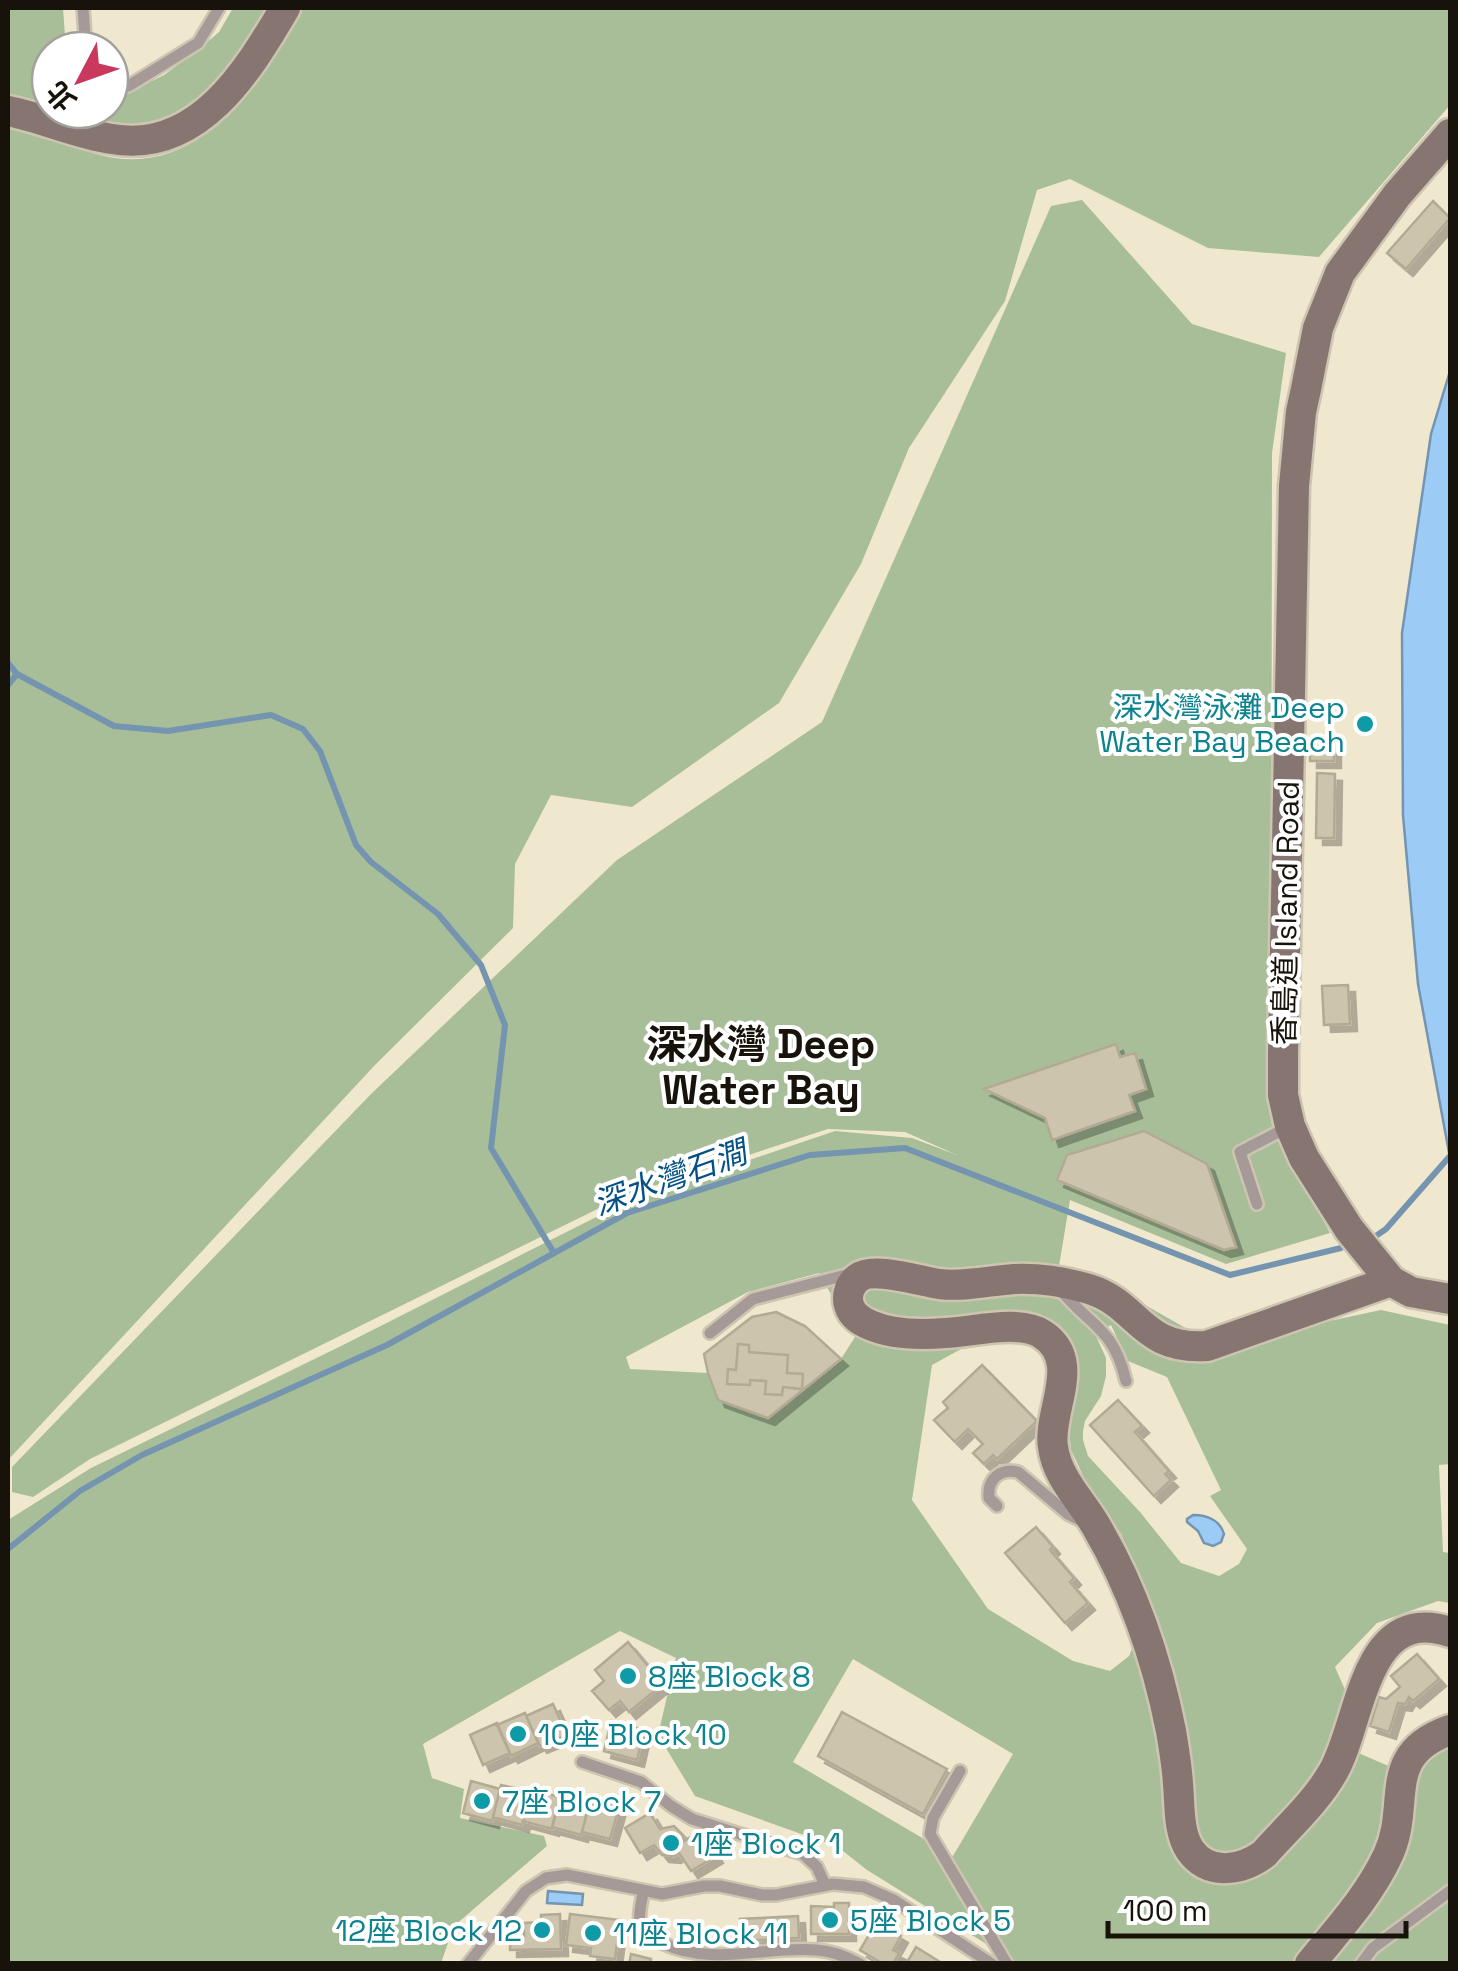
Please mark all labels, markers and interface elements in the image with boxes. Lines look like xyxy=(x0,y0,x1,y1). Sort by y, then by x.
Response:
north arrow xyxy=(30,30,130,130)
text: 北 xyxy=(38,74,84,119)
place label: 深水灣泳灘 Deep Water Bay Beach xyxy=(1099,688,1345,761)
marker: 深水灣泳灘 Deep Water Bay Beach xyxy=(1354,713,1376,735)
street label: 香島道 Island Road xyxy=(1264,780,1308,1046)
district label: 深水灣 Deep Water Bay xyxy=(647,1019,875,1116)
water label: 深水灣石澗 xyxy=(588,1130,756,1224)
place label: 8座 Block 8 xyxy=(648,1657,811,1696)
marker: 8座 Block 8 xyxy=(617,1665,639,1687)
place label: 10座 Block 10 xyxy=(538,1715,727,1754)
marker: 10座 Block 10 xyxy=(507,1723,529,1745)
place label: 7座 Block 7 xyxy=(502,1782,661,1821)
marker: 7座 Block 7 xyxy=(471,1790,493,1812)
place label: 1座 Block 1 xyxy=(691,1824,841,1863)
marker: 1座 Block 1 xyxy=(660,1832,682,1854)
scale bar xyxy=(1108,1876,1406,1938)
text: 100 m xyxy=(1123,1891,1208,1930)
place label: 5座 Block 5 xyxy=(850,1901,1011,1940)
marker: 5座 Block 5 xyxy=(819,1909,841,1931)
place label: 12座 Block 12 xyxy=(336,1911,522,1950)
place label: 11座 Block 11 xyxy=(613,1914,788,1953)
marker: 12座 Block 12 xyxy=(531,1919,553,1941)
marker: 11座 Block 11 xyxy=(582,1922,604,1944)

